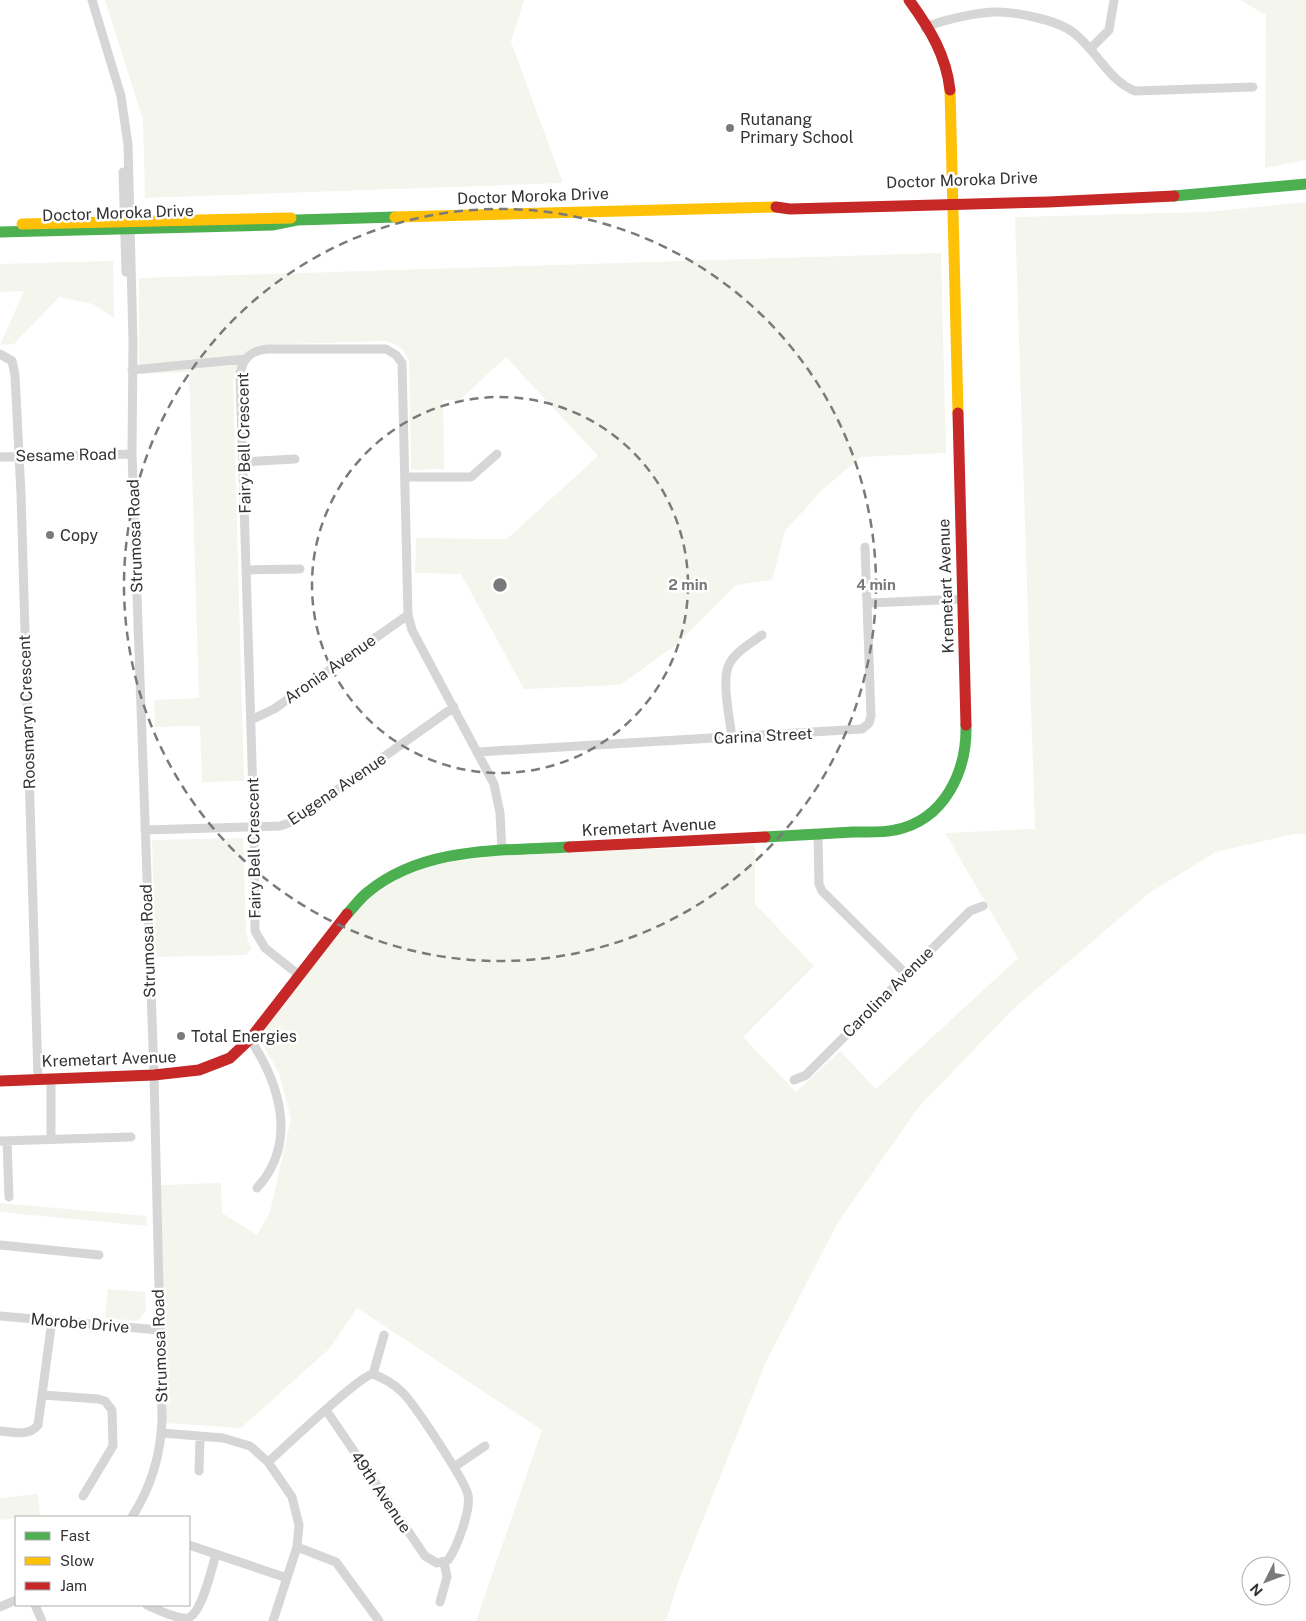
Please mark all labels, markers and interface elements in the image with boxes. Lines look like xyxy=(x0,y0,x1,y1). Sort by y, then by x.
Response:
place label: Rutanang Primary School xyxy=(740,110,854,147)
marker: Rutanang Primary School xyxy=(724,122,736,134)
street label: Doctor Moroka Drive xyxy=(886,168,1038,192)
street label: Doctor Moroka Drive xyxy=(457,184,609,208)
street label: Doctor Moroka Drive xyxy=(42,201,194,225)
street label: Fairy Bell Crescent xyxy=(233,372,255,514)
street label: Sesame Road xyxy=(15,445,117,465)
street label: Strumosa Road xyxy=(124,479,146,593)
street label: Kremetart Avenue xyxy=(934,518,958,654)
place label: Copy xyxy=(60,526,98,545)
marker: Copy xyxy=(44,529,56,541)
centre of rings xyxy=(491,576,509,594)
text: 2 min xyxy=(668,576,708,593)
text: 4 min xyxy=(856,576,896,593)
street label: Aronia Avenue xyxy=(281,630,379,708)
street label: Roosmaryn Crescent xyxy=(15,634,39,790)
street label: Carina Street xyxy=(713,724,813,748)
street label: Eugena Avenue xyxy=(284,749,390,829)
street label: Fairy Bell Crescent xyxy=(243,777,265,919)
street label: Kremetart Avenue xyxy=(581,814,717,840)
street label: Strumosa Road xyxy=(137,884,159,998)
street label: Carolina Avenue xyxy=(839,943,937,1041)
place label: Total Energies xyxy=(191,1027,297,1046)
marker: Total Energies xyxy=(175,1030,187,1042)
street label: Kremetart Avenue xyxy=(41,1047,177,1071)
street label: Strumosa Road xyxy=(149,1289,171,1403)
street label: Morobe Drive xyxy=(30,1309,130,1337)
street label: 49th Avenue xyxy=(347,1448,415,1536)
legend xyxy=(15,1516,190,1606)
text: Fast xyxy=(60,1527,90,1544)
text: Slow xyxy=(60,1552,95,1569)
north arrow xyxy=(1241,1556,1291,1606)
text: Jam xyxy=(60,1577,87,1594)
text: N xyxy=(1247,1580,1266,1599)

